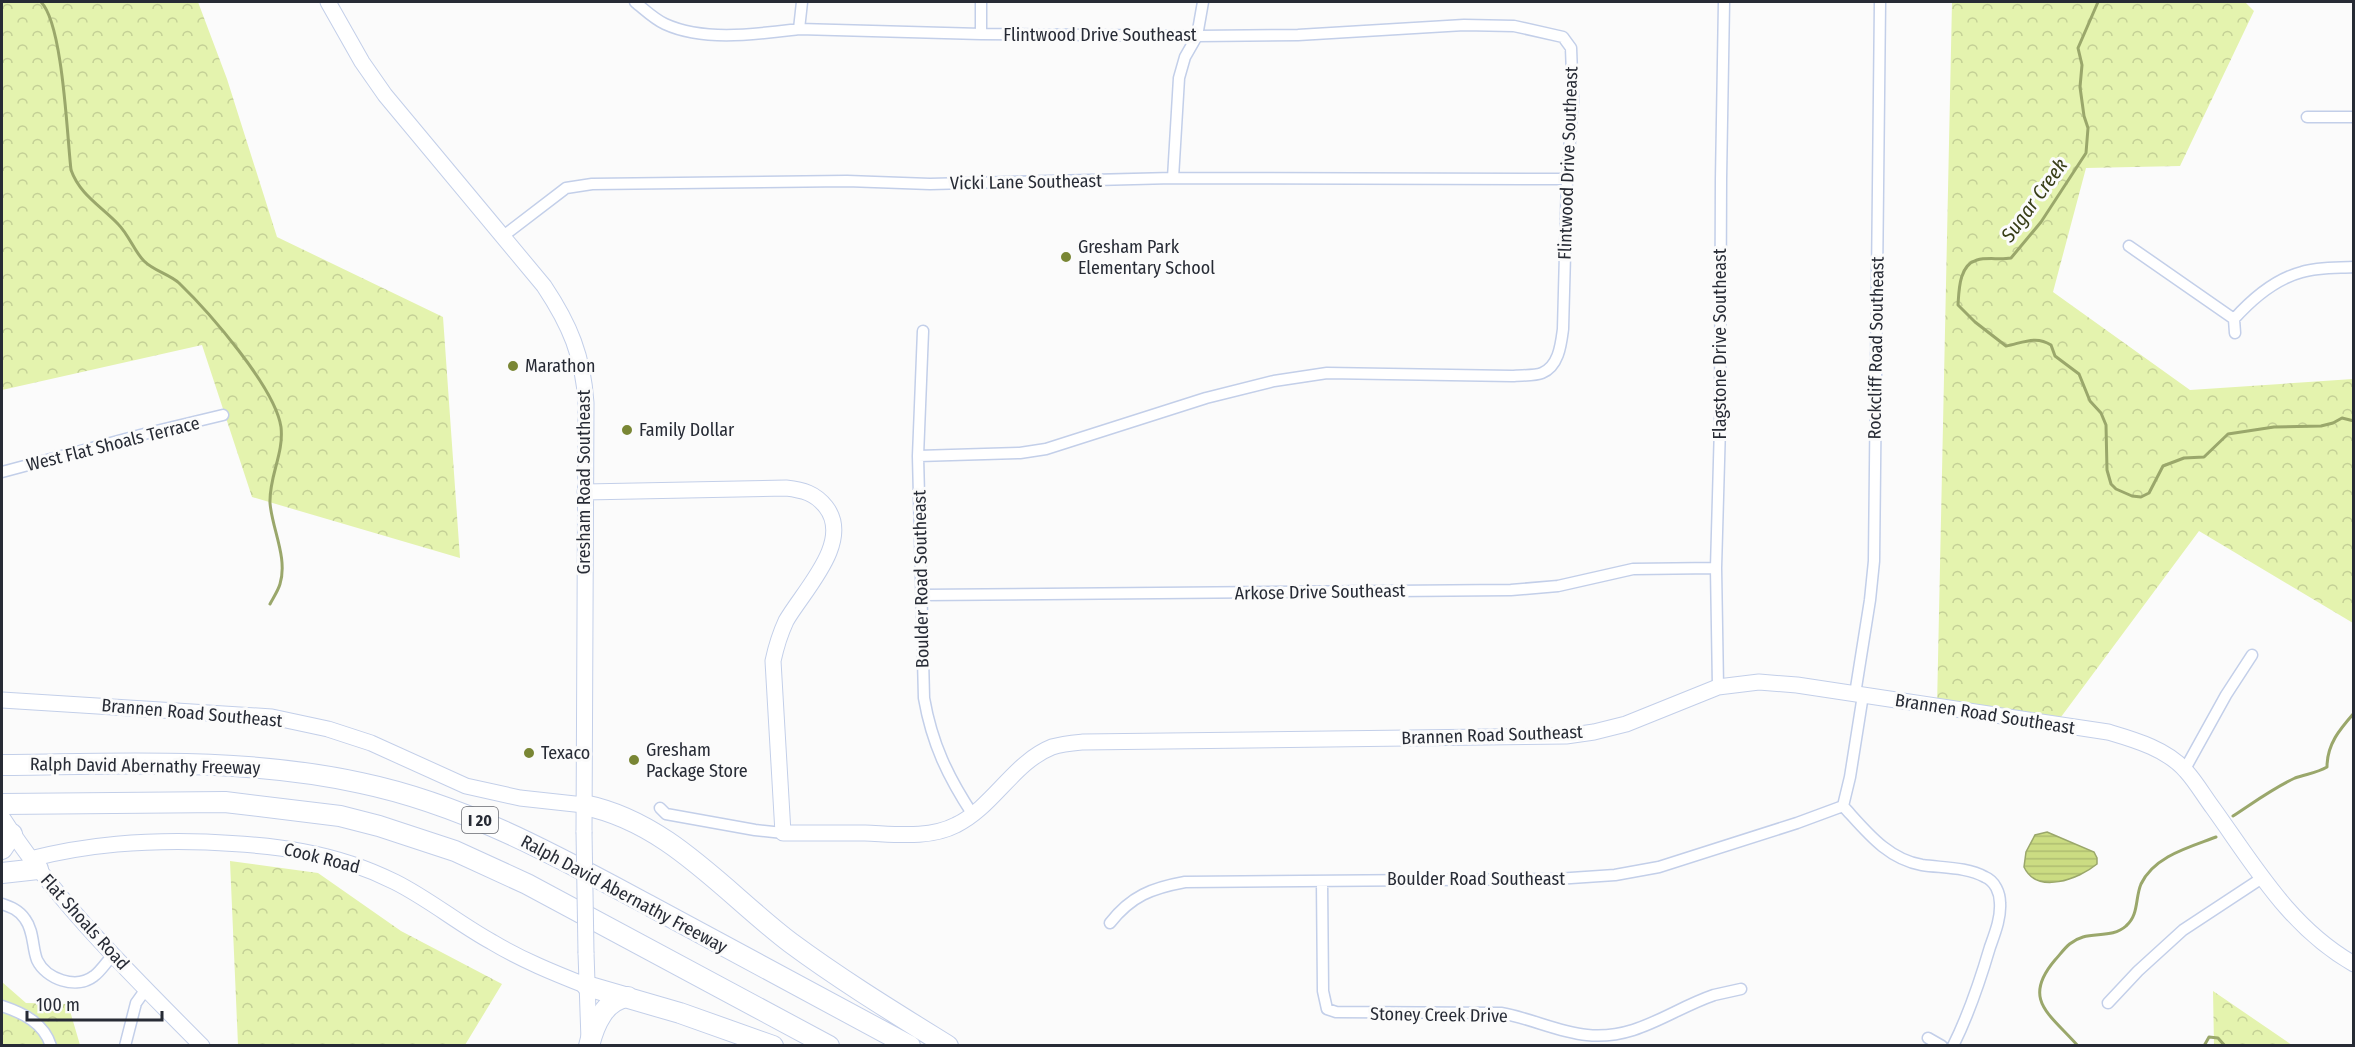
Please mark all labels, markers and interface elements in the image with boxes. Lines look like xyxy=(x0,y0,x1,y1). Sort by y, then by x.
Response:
street label: Flintwood Drive Southeast xyxy=(1003,24,1197,46)
street label: Flintwood Drive Southeast xyxy=(1554,66,1582,260)
water label: Sugar Creek xyxy=(1995,153,2072,247)
street label: Vicki Lane Southeast xyxy=(950,170,1102,194)
place label: Gresham Park Elementary School xyxy=(1078,236,1215,279)
street label: Flagstone Drive Southeast xyxy=(1709,248,1731,440)
marker: Gresham Park Elementary School xyxy=(1059,250,1073,264)
street label: Rockcliff Road Southeast xyxy=(1863,256,1889,440)
place label: Marathon xyxy=(525,355,596,377)
marker: Marathon xyxy=(506,359,520,373)
street label: Gresham Road Southeast xyxy=(573,390,595,574)
street label: West Flat Shoals Terrace xyxy=(24,412,202,476)
place label: Family Dollar xyxy=(639,419,735,441)
marker: Family Dollar xyxy=(620,423,634,437)
street label: Boulder Road Southeast xyxy=(908,490,934,668)
street label: Arkose Drive Southeast xyxy=(1234,580,1406,604)
street label: Brannen Road Southeast xyxy=(1894,689,2077,739)
street label: Brannen Road Southeast xyxy=(101,694,284,732)
street label: Brannen Road Southeast xyxy=(1401,721,1583,749)
place label: Gresham Package Store xyxy=(646,739,748,782)
place label: Texaco xyxy=(541,742,590,764)
marker: Texaco xyxy=(522,746,536,760)
street label: Ralph David Abernathy Freeway xyxy=(30,753,260,779)
marker: Gresham Package Store xyxy=(627,753,641,767)
road number: I 20 xyxy=(462,807,498,833)
street label: Ralph David Abernathy Freeway xyxy=(517,830,731,958)
street label: Cook Road xyxy=(282,838,362,878)
street label: Boulder Road Southeast xyxy=(1387,868,1565,890)
street label: Flat Shoals Road xyxy=(36,869,134,975)
scale bar xyxy=(27,984,162,1022)
text: 100 m xyxy=(36,994,80,1016)
street label: Stoney Creek Drive xyxy=(1370,1003,1508,1027)

